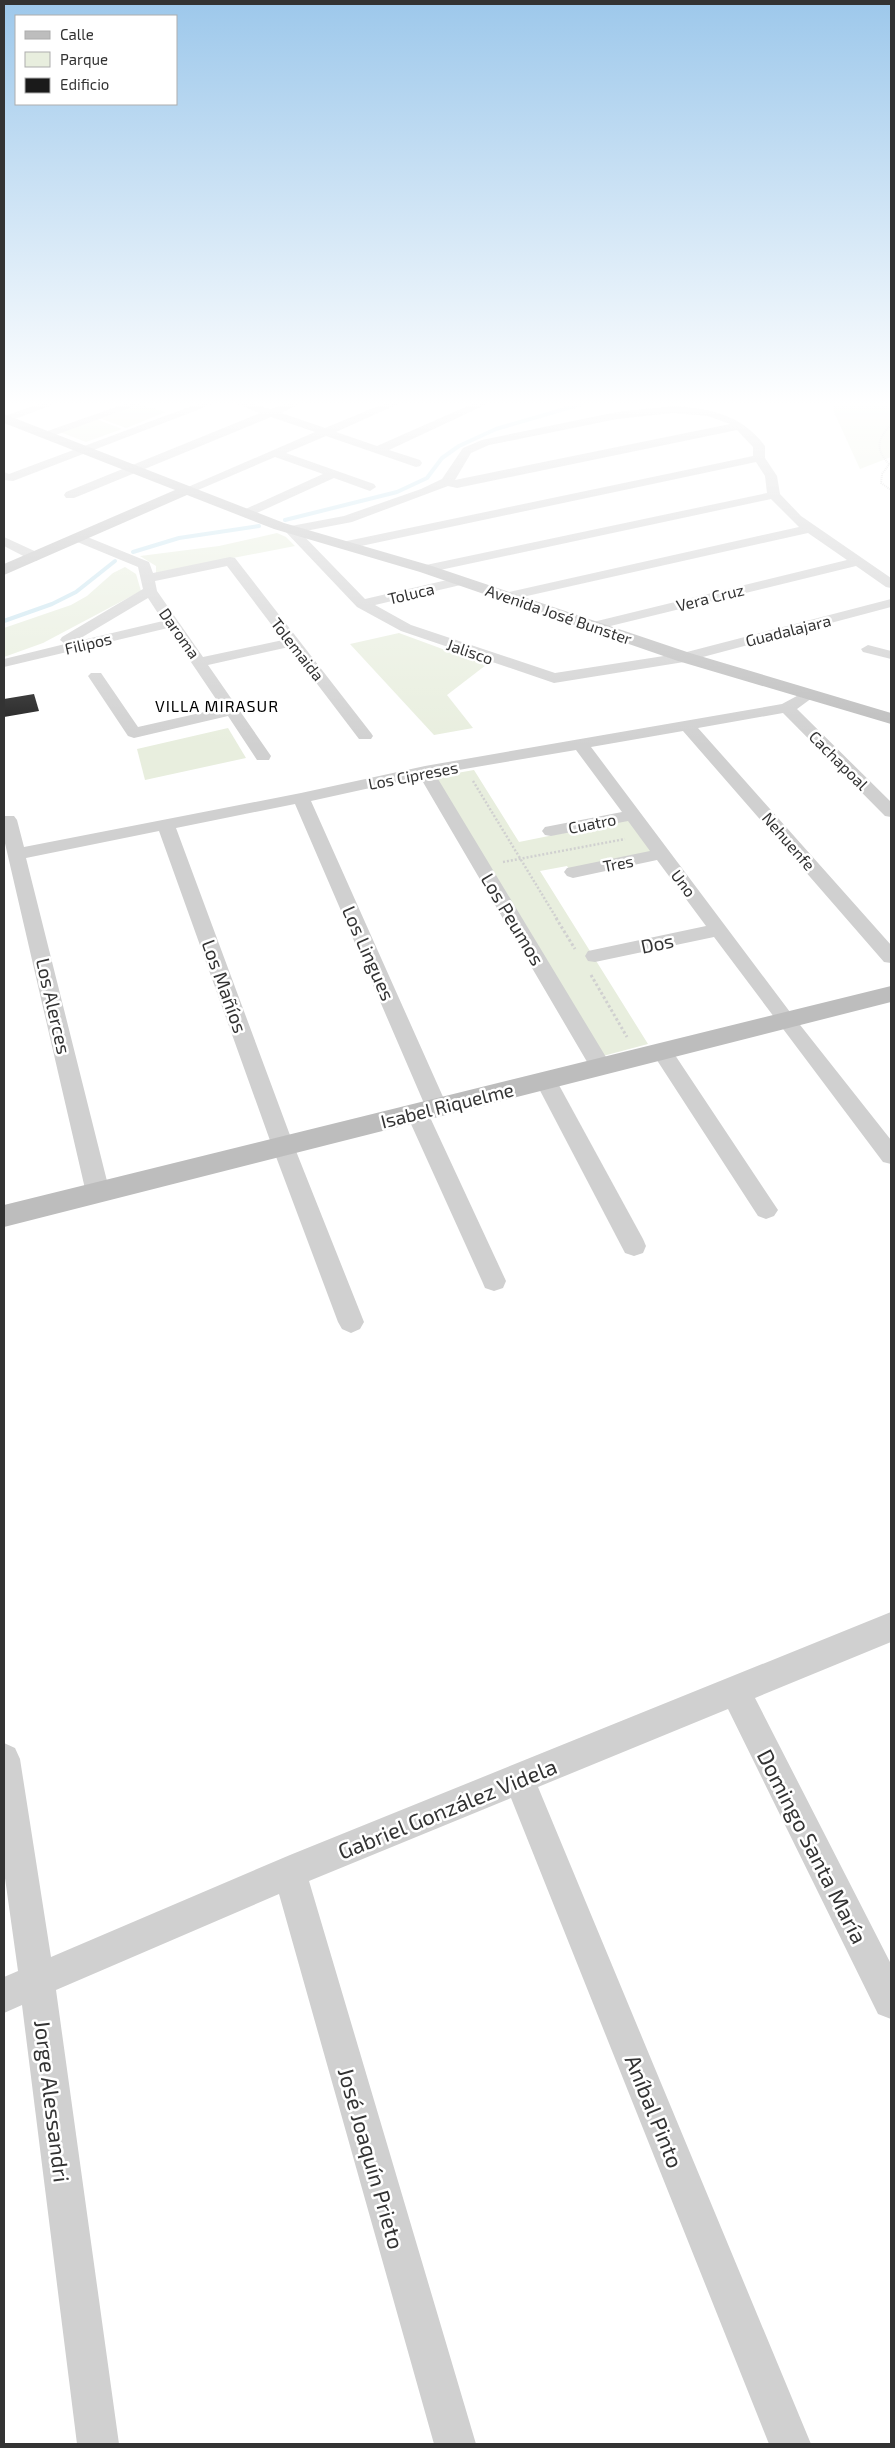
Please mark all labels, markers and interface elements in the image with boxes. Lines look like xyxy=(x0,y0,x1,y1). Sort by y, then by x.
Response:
legend xyxy=(15,15,178,105)
text: Calle xyxy=(60,25,94,43)
text: Parque xyxy=(60,50,108,68)
text: Edificio xyxy=(60,75,109,93)
street label: Toluca xyxy=(386,578,436,608)
street label: Vera Cruz xyxy=(674,579,746,615)
street label: Avenida José Bunster xyxy=(483,580,635,648)
street label: Daroma xyxy=(156,604,204,662)
street label: Guadalajara xyxy=(743,610,833,651)
street label: Tolemaida xyxy=(268,614,328,684)
street label: Filipos xyxy=(63,628,113,658)
street label: Jalisco xyxy=(444,634,496,668)
district label: VILLA MIRASUR xyxy=(155,696,279,715)
street label: Cachapoal xyxy=(806,727,873,794)
street label: Los Cipreses xyxy=(367,757,459,793)
street label: Nehuenfe xyxy=(759,808,819,874)
street label: Cuatro xyxy=(566,809,618,837)
street label: Tres xyxy=(601,851,635,875)
street label: Uno xyxy=(668,866,700,900)
street label: Los Peumos xyxy=(476,869,550,969)
street label: Los Lingues xyxy=(338,902,400,1004)
street label: Dos xyxy=(638,928,676,958)
street label: Los Mañíos xyxy=(197,936,253,1036)
street label: Los Alerces xyxy=(32,956,76,1056)
street label: Isabel Riquelme xyxy=(378,1077,516,1133)
street label: Domingo Santa María xyxy=(753,1745,873,1947)
street label: Gabriel González Videla xyxy=(334,1752,560,1864)
street label: Jorge Alessandri xyxy=(30,2018,76,2184)
street label: Aníbal Pinto xyxy=(621,2051,689,2171)
street label: José Joaquín Prieto xyxy=(334,2064,410,2252)

